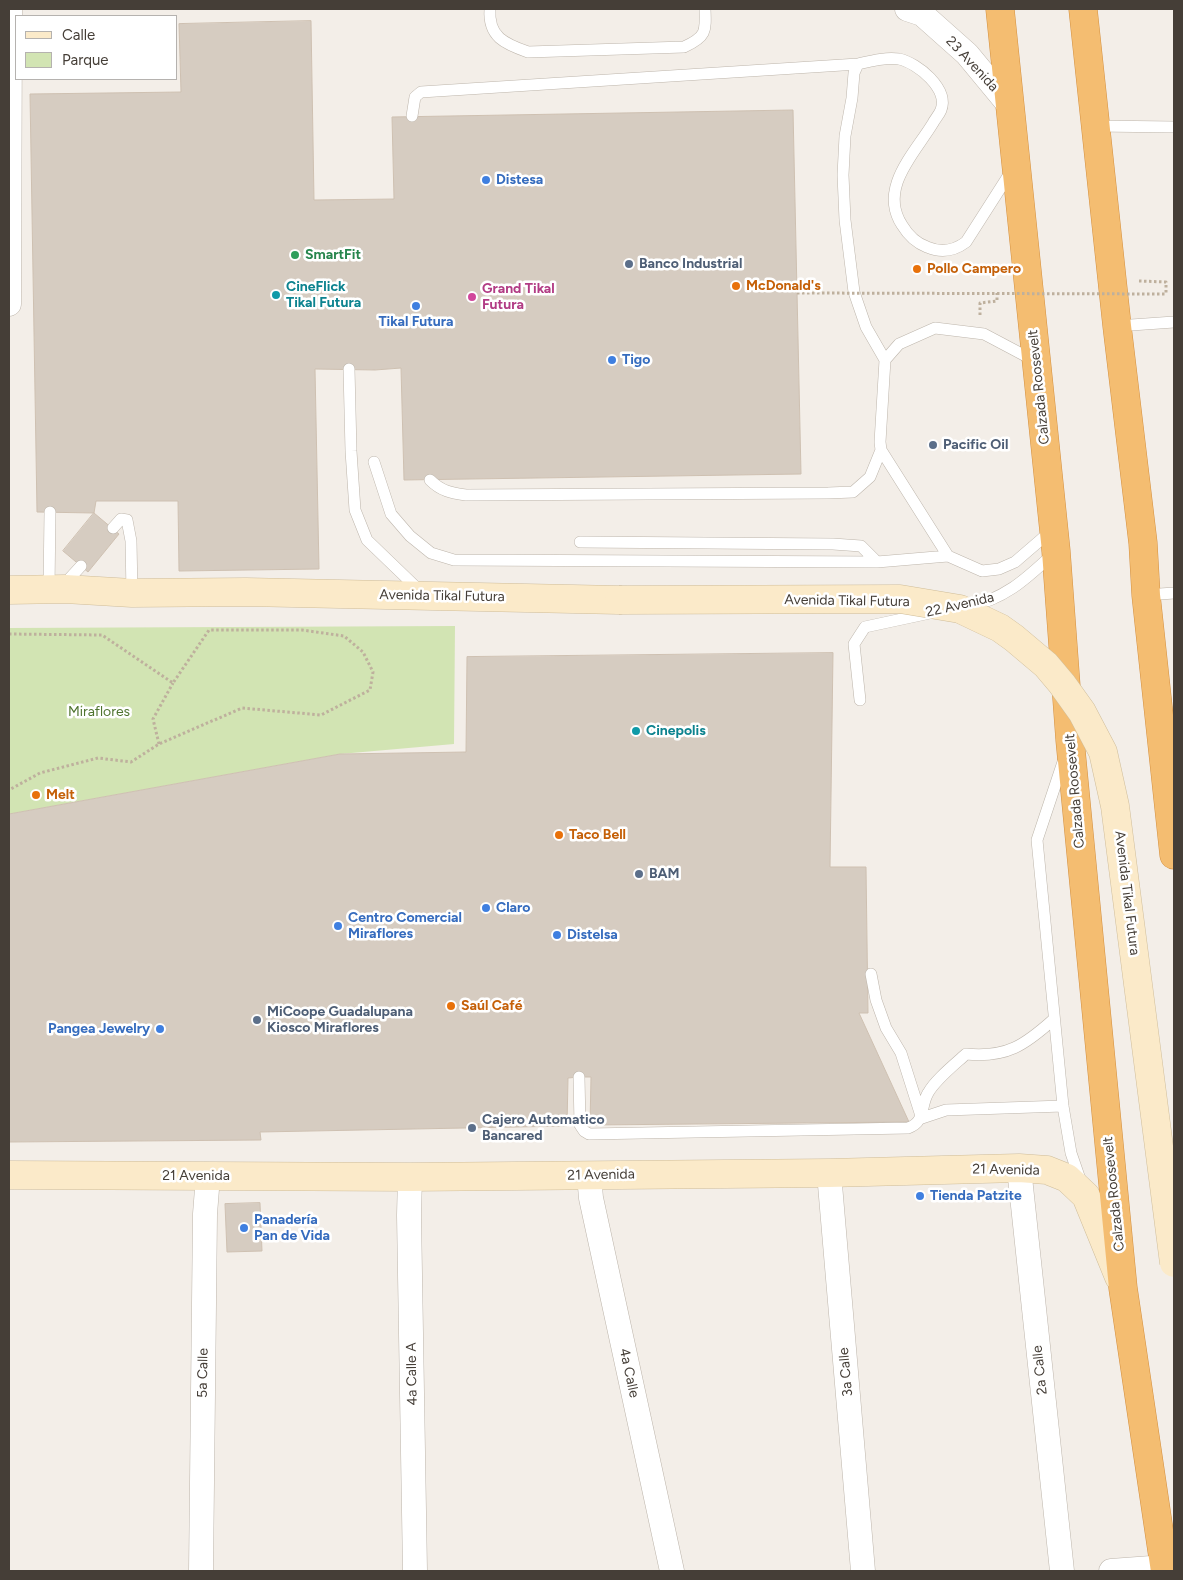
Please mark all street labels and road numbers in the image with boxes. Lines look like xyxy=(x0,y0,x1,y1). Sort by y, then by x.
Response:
street label: 23 Avenida xyxy=(942,33,1002,95)
street label: Calzada Roosevelt xyxy=(1025,329,1053,445)
street label: Avenida Tikal Futura xyxy=(379,587,505,605)
street label: 22 Avenida xyxy=(924,589,996,621)
street label: Avenida Tikal Futura xyxy=(784,592,910,610)
street label: Calzada Roosevelt xyxy=(1062,733,1088,849)
street label: Avenida Tikal Futura xyxy=(1111,830,1143,956)
street label: Calzada Roosevelt xyxy=(1100,1136,1128,1252)
street label: 21 Avenida xyxy=(972,1161,1040,1179)
street label: 21 Avenida xyxy=(567,1166,635,1184)
street label: 21 Avenida xyxy=(162,1168,230,1184)
street label: 4a Calle A xyxy=(403,1342,421,1406)
street label: 2a Calle xyxy=(1029,1345,1051,1395)
street label: 4a Calle xyxy=(616,1347,642,1399)
street label: 3a Calle xyxy=(835,1347,857,1397)
street label: 5a Calle xyxy=(194,1348,212,1398)

